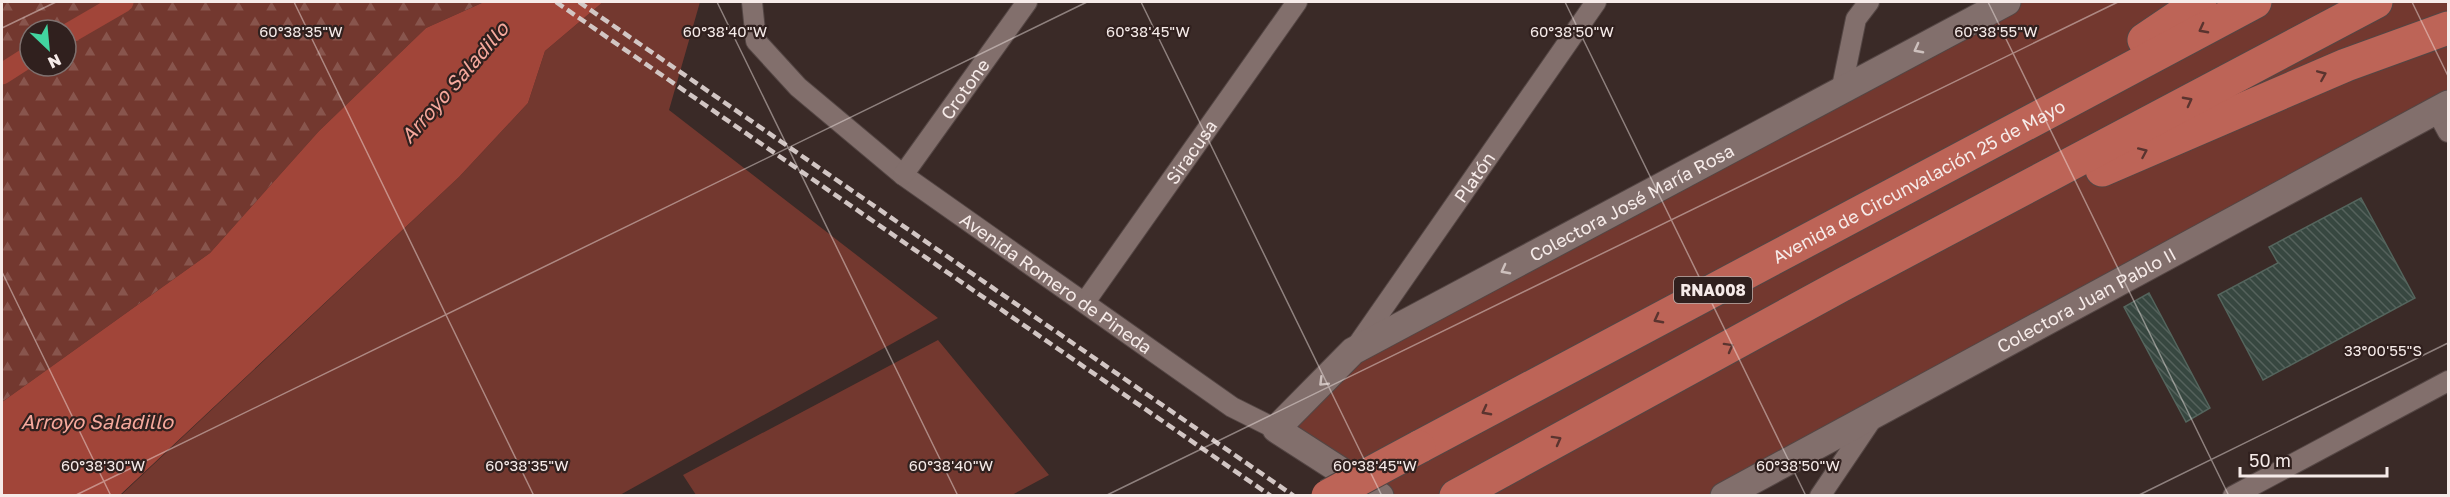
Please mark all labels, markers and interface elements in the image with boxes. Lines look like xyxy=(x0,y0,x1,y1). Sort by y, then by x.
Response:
water label: Arroyo Saladillo xyxy=(395,16,514,148)
north arrow xyxy=(18,18,78,78)
text: 60°38'35"W xyxy=(259,22,343,40)
text: 60°38'40"W xyxy=(683,22,767,40)
text: 60°38'45"W xyxy=(1106,22,1190,40)
text: 60°38'50"W xyxy=(1530,22,1614,40)
text: 60°38'55"W xyxy=(1954,22,2038,40)
one-way arrow xyxy=(2199,22,2209,33)
one-way arrow xyxy=(1914,42,1924,53)
text: N xyxy=(45,50,64,73)
street label: Crotone xyxy=(936,54,994,123)
one-way arrow xyxy=(2316,70,2327,82)
street label: Avenida de Circunvalación 25 de Mayo xyxy=(1769,94,2069,268)
one-way arrow xyxy=(2182,97,2193,108)
street label: Siracusa xyxy=(1161,115,1221,188)
street label: Colectora José María Rosa xyxy=(1526,139,1738,266)
one-way arrow xyxy=(2136,147,2147,159)
street label: Platón xyxy=(1449,148,1499,207)
street label: Avenida Romero de Pineda xyxy=(956,208,1156,358)
street label: Colectora Juan Pablo II xyxy=(1993,243,2180,357)
one-way arrow xyxy=(1501,263,1512,274)
road number: RNA008 xyxy=(1674,277,1752,303)
one-way arrow xyxy=(1654,312,1665,323)
text: 33°00'55"S xyxy=(2344,341,2422,359)
one-way arrow xyxy=(1722,343,1733,354)
one-way arrow xyxy=(1319,374,1330,385)
one-way arrow xyxy=(1482,404,1493,415)
water label: Arroyo Saladillo xyxy=(21,409,174,434)
one-way arrow xyxy=(1551,436,1562,447)
scale bar xyxy=(2240,440,2387,478)
text: 50 m xyxy=(2249,449,2291,471)
text: 60°38'30"W xyxy=(61,456,145,474)
text: 60°38'35"W xyxy=(485,456,569,474)
text: 60°38'40"W xyxy=(909,456,993,474)
text: 60°38'45"W xyxy=(1333,456,1417,474)
text: 60°38'50"W xyxy=(1756,456,1840,474)

